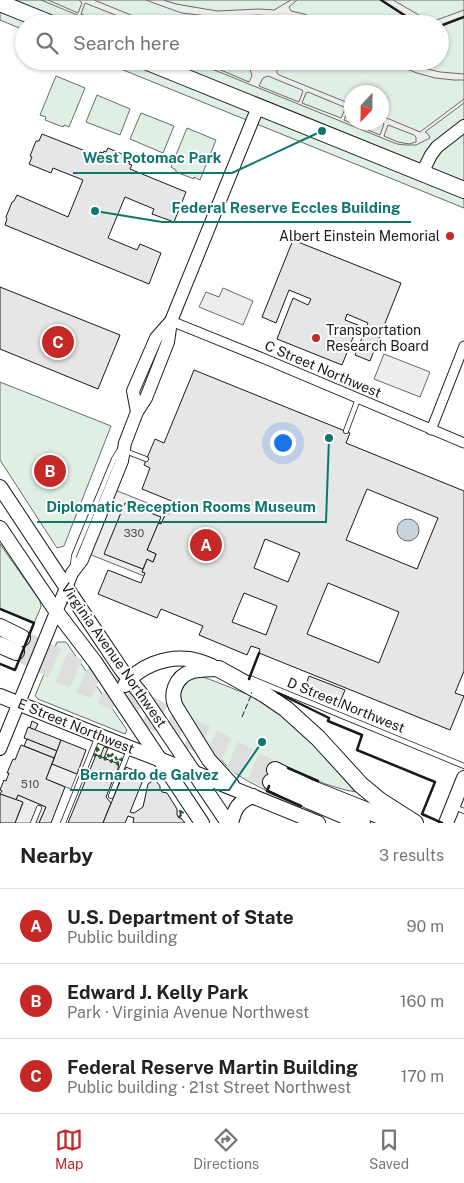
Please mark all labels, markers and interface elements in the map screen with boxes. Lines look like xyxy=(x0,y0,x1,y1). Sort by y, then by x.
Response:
search box xyxy=(15,15,449,70)
icon: search xyxy=(33,29,61,57)
text: Search here xyxy=(73,32,180,54)
north arrow xyxy=(344,85,389,130)
callout: West Potomac Park xyxy=(73,143,232,173)
text: West Potomac Park xyxy=(83,149,222,166)
callout: Federal Reserve Eccles Building xyxy=(162,192,411,222)
text: Federal Reserve Eccles Building xyxy=(172,199,401,216)
place label: Albert Einstein Memorial xyxy=(279,228,440,244)
marker: Albert Einstein Memorial xyxy=(444,230,456,242)
place label: Transportation Research Board xyxy=(326,322,429,354)
pin: C xyxy=(42,323,74,361)
marker: Transportation Research Board xyxy=(310,332,322,344)
street label: C Street Northwest xyxy=(262,337,384,401)
your location xyxy=(270,430,296,456)
pin: B xyxy=(34,452,66,490)
callout: Diplomatic Reception Rooms Museum xyxy=(37,492,326,522)
text: Diplomatic Reception Rooms Museum xyxy=(46,498,316,515)
pin: A xyxy=(190,526,222,564)
house number: 330 xyxy=(124,527,144,539)
street label: Virginia Avenue Northwest xyxy=(58,580,170,730)
street label: D Street Northwest xyxy=(285,674,407,736)
street label: E Street Northwest xyxy=(15,695,137,757)
callout: Bernardo de Galvez xyxy=(70,760,229,790)
text: Bernardo de Galvez xyxy=(80,766,218,783)
house number: 510 xyxy=(21,778,39,790)
text: Nearby xyxy=(20,843,93,868)
text: 3 results xyxy=(379,846,444,865)
text: U.S. Department of State xyxy=(67,906,294,928)
text: A xyxy=(30,917,42,936)
text: 90 m xyxy=(407,917,444,936)
text: Public building xyxy=(67,928,178,947)
text: Edward J. Kelly Park xyxy=(67,981,249,1003)
text: B xyxy=(31,992,41,1011)
text: 160 m xyxy=(400,992,444,1011)
text: Park · Virginia Avenue Northwest xyxy=(67,1003,309,1022)
text: Federal Reserve Martin Building xyxy=(67,1056,358,1078)
text: C xyxy=(30,1067,42,1086)
text: 170 m xyxy=(401,1067,444,1086)
text: Public building · 21st Street Northwest xyxy=(67,1078,351,1097)
tab: Map xyxy=(55,1126,83,1172)
tab: Directions xyxy=(193,1126,259,1172)
tab: Saved xyxy=(369,1126,409,1172)

